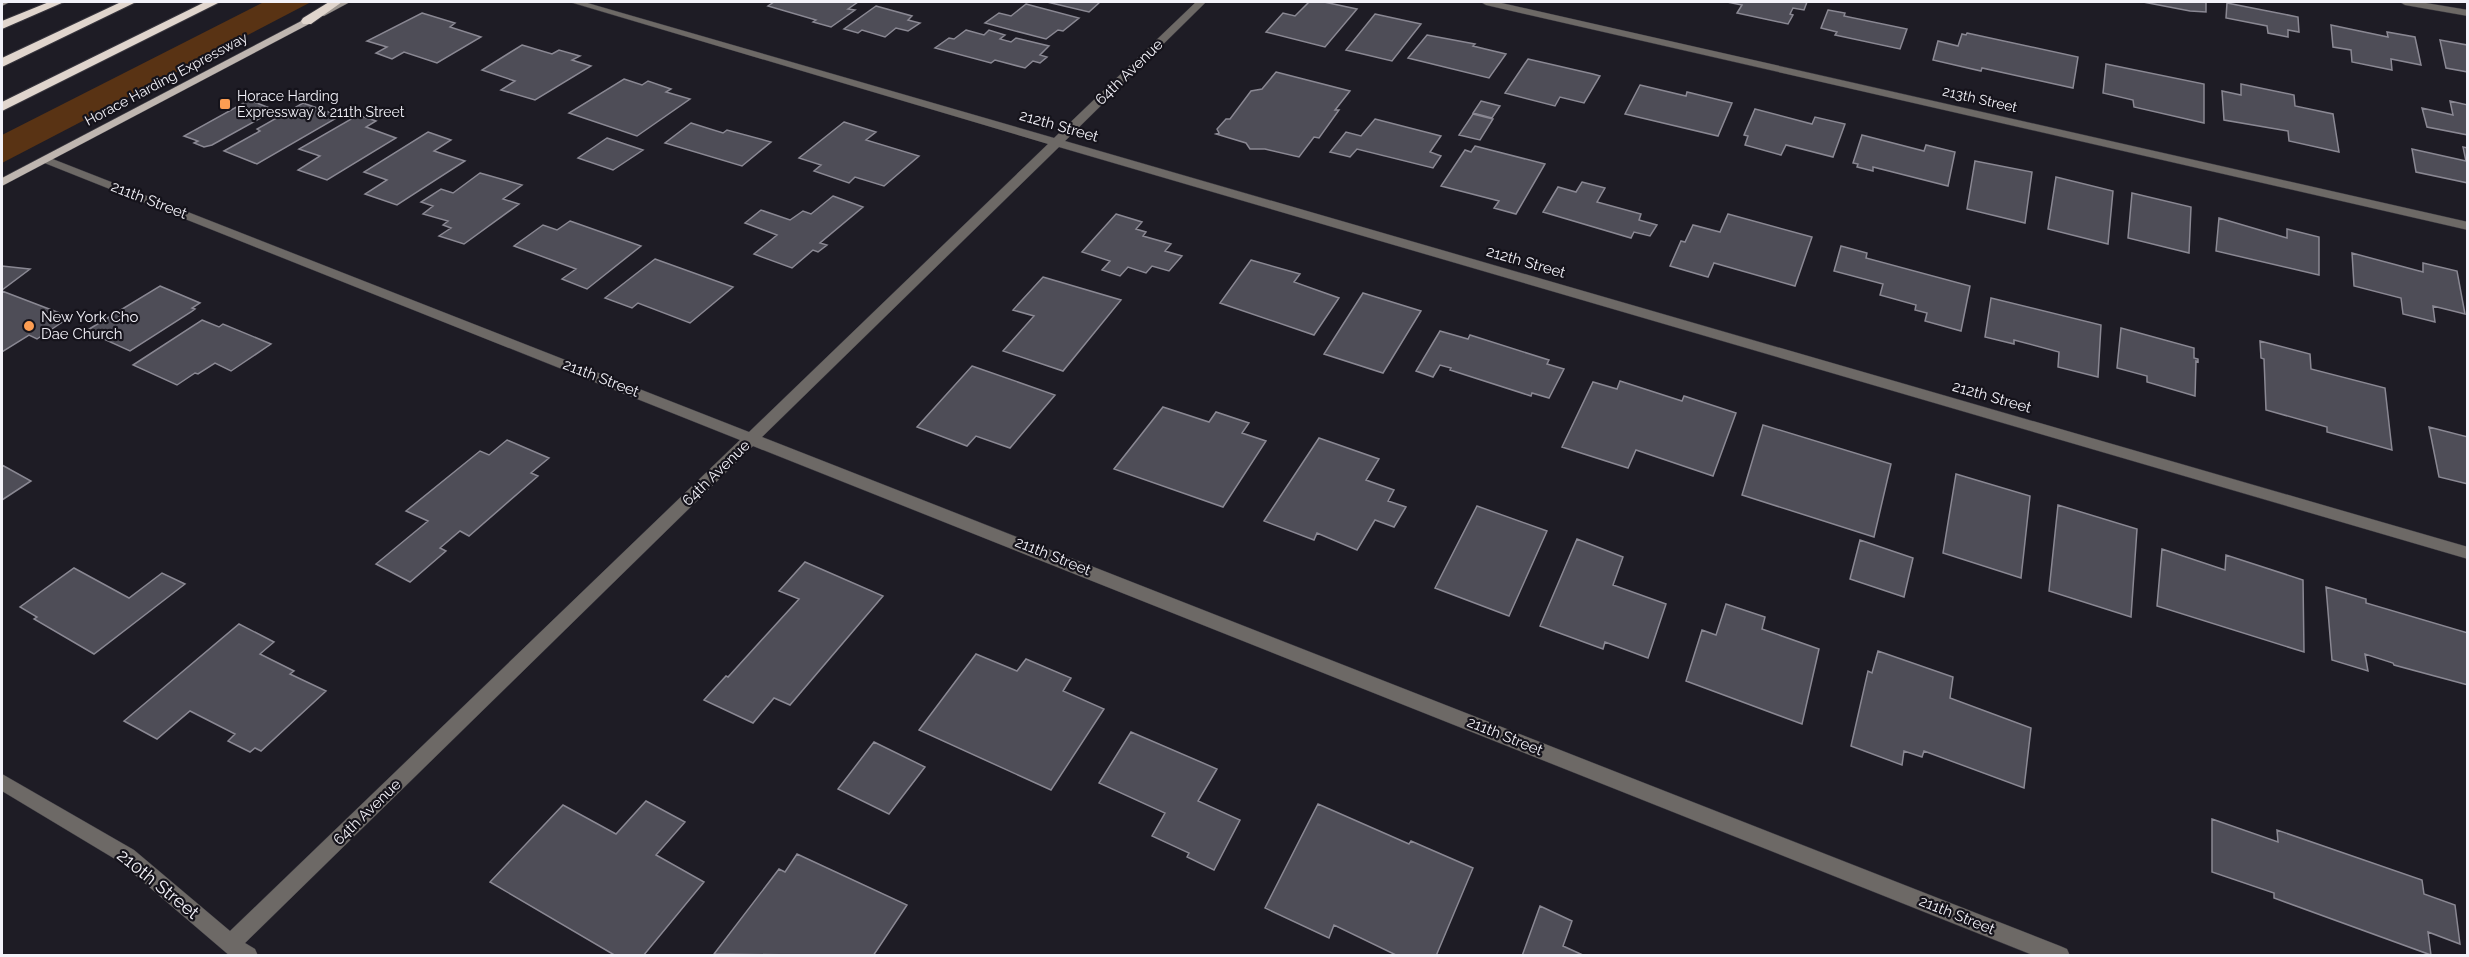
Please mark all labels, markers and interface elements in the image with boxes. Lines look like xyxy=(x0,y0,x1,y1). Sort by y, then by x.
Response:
street label: Horace Harding Expressway xyxy=(82,29,250,129)
street label: 64th Avenue xyxy=(1091,35,1167,109)
street label: 213th Street xyxy=(1941,83,2019,115)
place label: Horace Harding Expressway & 211th Street xyxy=(237,88,405,120)
marker: Horace Harding Expressway & 211th Street xyxy=(218,97,232,111)
street label: 212th Street xyxy=(1017,106,1101,146)
street label: 211th Street xyxy=(109,177,189,223)
street label: 212th Street xyxy=(1484,242,1568,282)
place label: New York Cho Dae Church xyxy=(41,308,139,343)
marker: New York Cho Dae Church xyxy=(22,319,36,333)
street label: 211th Street xyxy=(561,355,641,401)
street label: 212th Street xyxy=(1950,377,2034,417)
street label: 64th Avenue xyxy=(678,436,754,510)
street label: 211th Street xyxy=(1013,533,1093,579)
street label: 211th Street xyxy=(1465,713,1545,759)
street label: 64th Avenue xyxy=(329,775,405,849)
street label: 210th Street xyxy=(113,844,203,923)
street label: 211th Street xyxy=(1917,892,1997,938)

